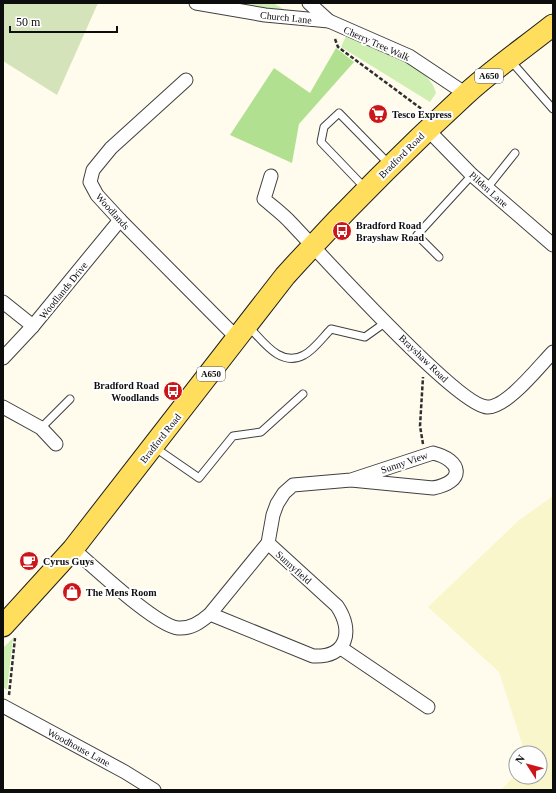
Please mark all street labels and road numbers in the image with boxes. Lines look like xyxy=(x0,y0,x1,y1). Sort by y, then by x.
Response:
street label: Church Lane xyxy=(260,9,313,26)
street label: Cherry Tree Walk xyxy=(342,24,412,63)
road number: A650 xyxy=(475,69,503,83)
street label: Bradford Road xyxy=(376,130,426,180)
street label: Pilden Lane xyxy=(467,169,511,210)
street label: Woodlands xyxy=(94,191,132,232)
street label: Woodlands Drive xyxy=(37,259,90,321)
street label: Brayshaw Road xyxy=(397,332,450,384)
road number: A650 xyxy=(197,367,225,381)
street label: Bradford Road xyxy=(138,411,183,465)
street label: Sunny View xyxy=(379,449,430,476)
street label: Sunnyfield xyxy=(274,549,314,586)
street label: Woodhouse Lane xyxy=(46,726,113,769)

